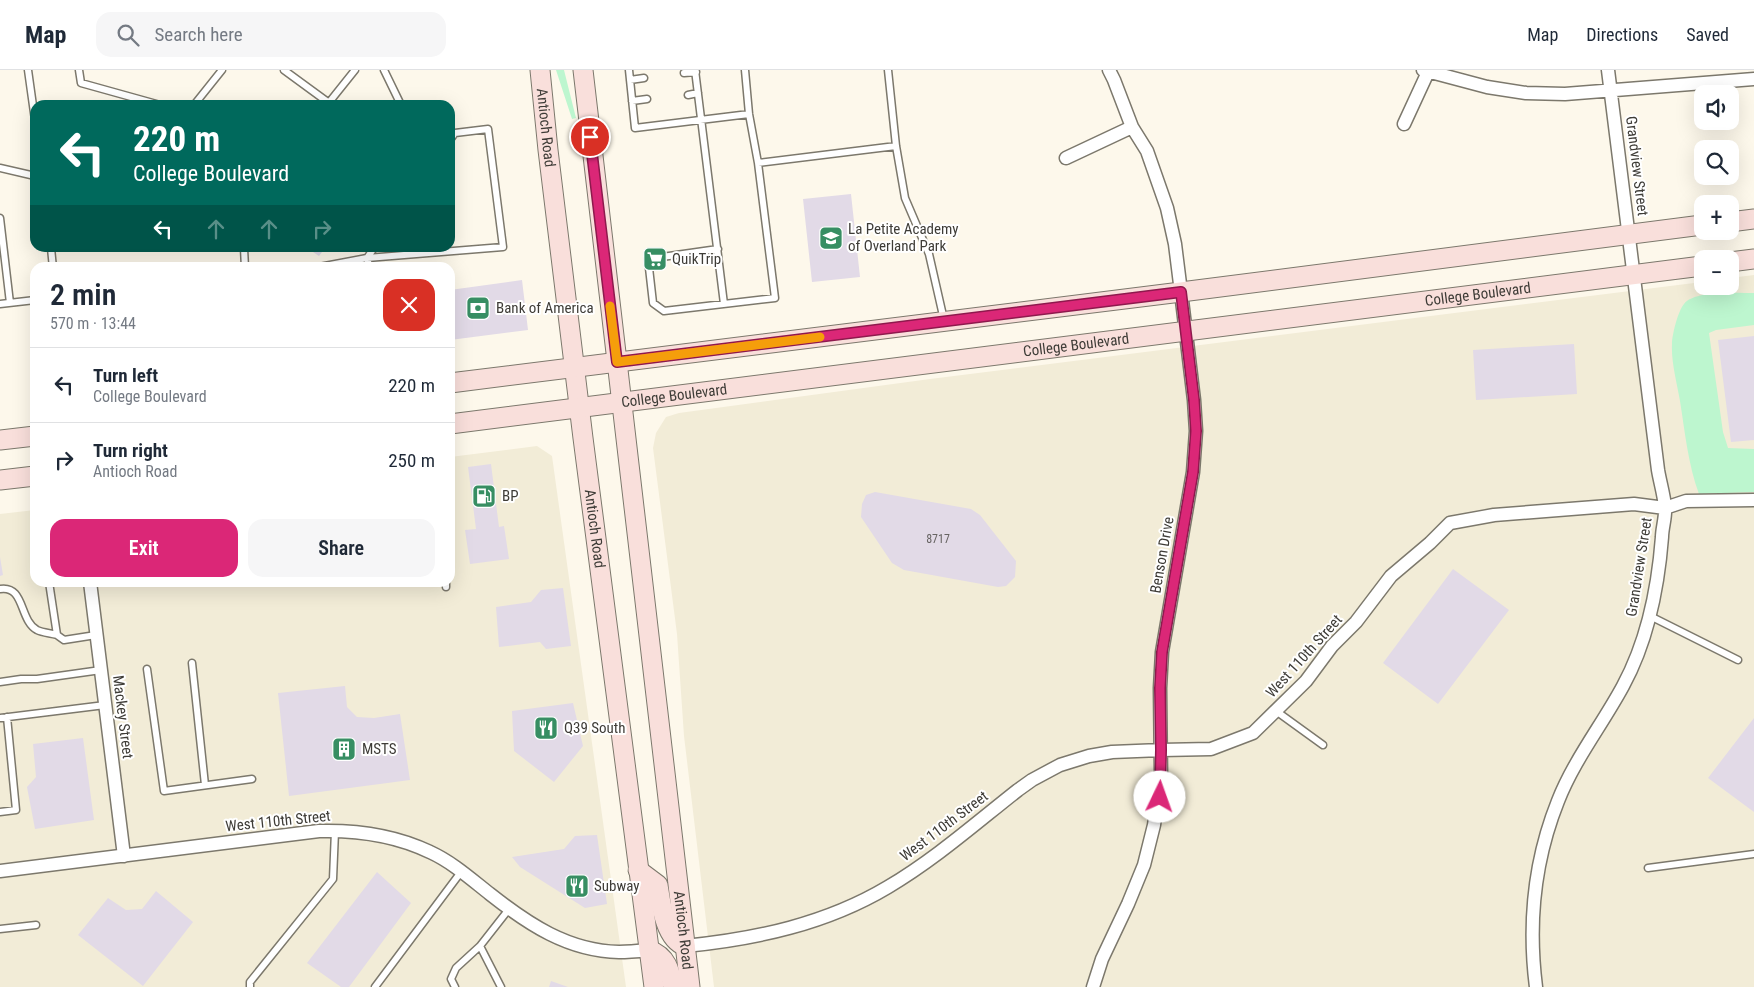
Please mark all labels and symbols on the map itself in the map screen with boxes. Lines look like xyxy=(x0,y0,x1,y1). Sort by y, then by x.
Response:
street label: Antioch Road xyxy=(533,87,559,168)
street label: Grandview Street xyxy=(1622,115,1652,217)
pin xyxy=(569,116,611,158)
place label: La Petite Academy of Overland Park xyxy=(848,220,959,255)
school or university icon: La Petite Academy of Overland Park xyxy=(818,225,844,251)
supermarket icon: QuikTrip xyxy=(642,246,668,272)
place label: QuikTrip xyxy=(672,250,721,268)
street label: College Boulevard xyxy=(1424,279,1532,310)
bank icon: Bank of America xyxy=(465,295,491,321)
place label: Bank of America xyxy=(496,299,594,317)
street label: College Boulevard xyxy=(1022,329,1130,361)
street label: College Boulevard xyxy=(620,380,728,411)
fuel station icon: BP xyxy=(471,483,497,509)
place label: BP xyxy=(502,487,519,505)
street label: Antioch Road xyxy=(581,488,609,569)
street label: Benson Drive xyxy=(1146,515,1178,595)
street label: Grandview Street xyxy=(1622,516,1656,618)
house number: 8717 xyxy=(926,532,950,546)
street label: West 110th Street xyxy=(1262,611,1346,701)
street label: Mackey Street xyxy=(109,674,137,760)
restaurant icon: Q39 South xyxy=(533,715,559,741)
place label: Q39 South xyxy=(564,719,626,737)
building icon: MSTS xyxy=(331,736,357,762)
place label: MSTS xyxy=(362,740,397,758)
position arrow xyxy=(1133,770,1185,822)
street label: West 110th Street xyxy=(896,787,992,865)
street label: West 110th Street xyxy=(225,807,331,835)
restaurant icon: Subway xyxy=(564,873,590,899)
place label: Subway xyxy=(594,877,640,895)
street label: Antioch Road xyxy=(670,890,697,971)

